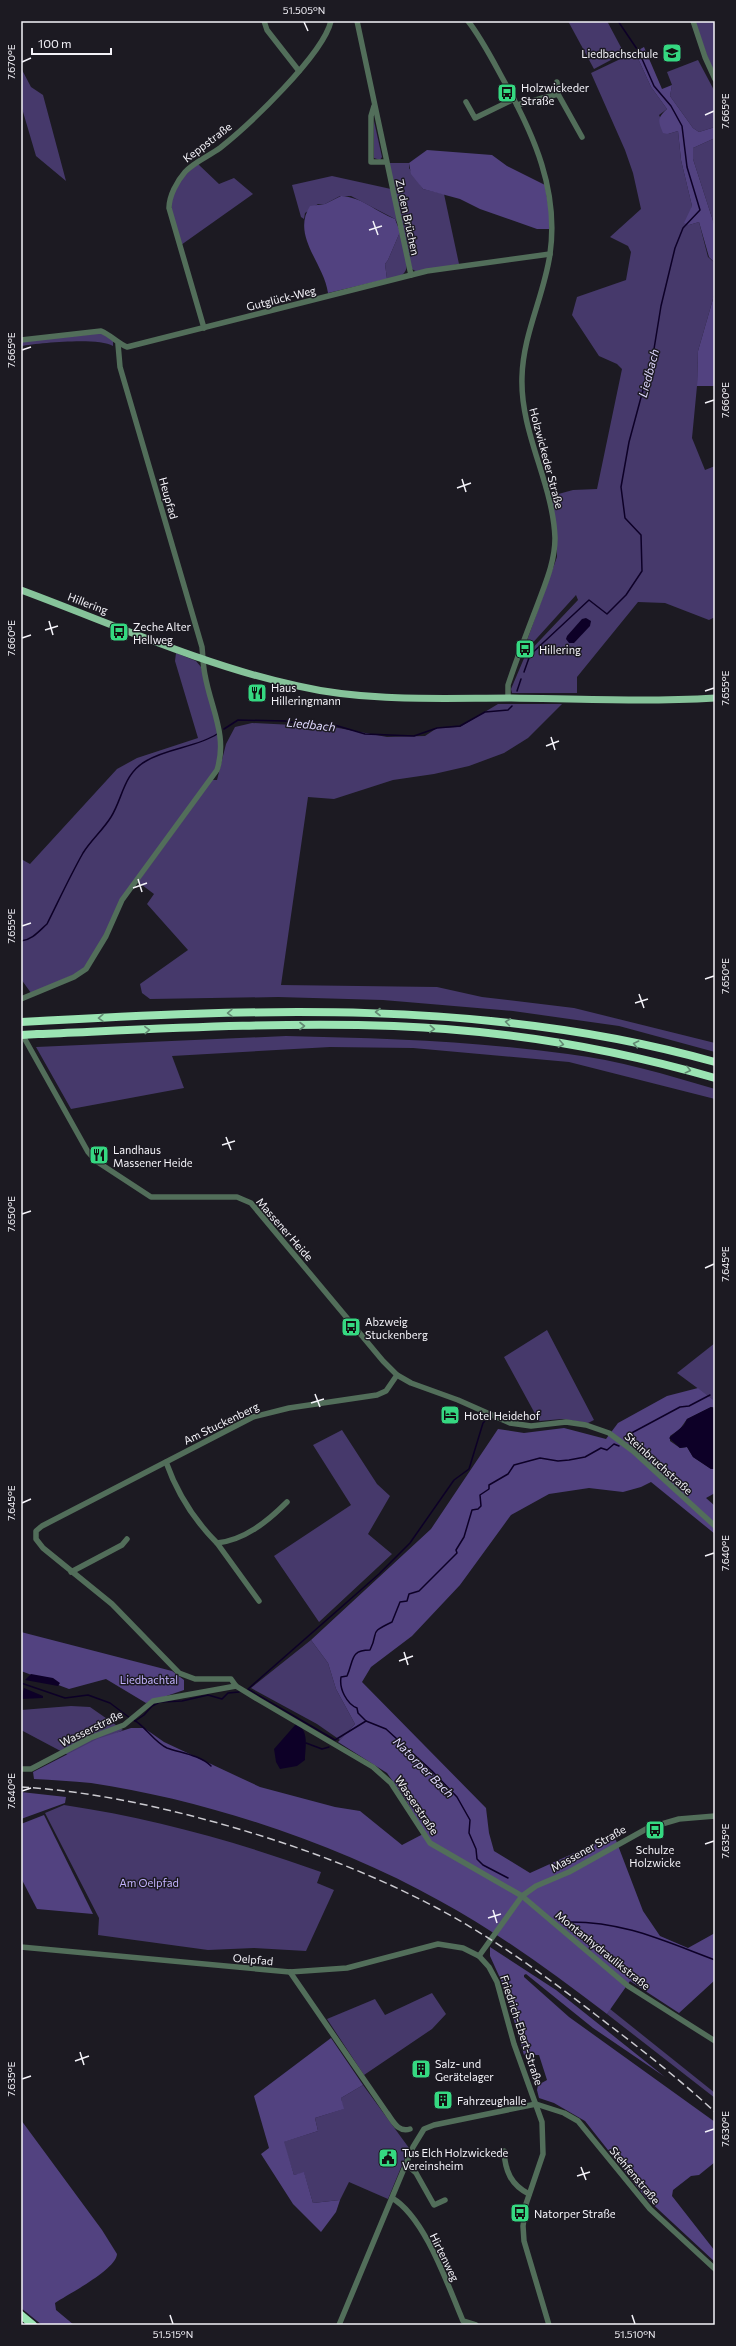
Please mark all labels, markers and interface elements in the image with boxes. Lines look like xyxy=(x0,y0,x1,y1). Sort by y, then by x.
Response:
text: 51.505°N xyxy=(283,4,325,16)
scale bar xyxy=(32,30,111,56)
text: 100 m xyxy=(38,36,72,50)
school or university icon: Liedbachschule xyxy=(661,42,683,64)
text: 7.670°E xyxy=(5,44,17,80)
place label: Liedbachschule xyxy=(581,47,658,60)
place label: Holzwickeder Straße xyxy=(521,81,590,107)
bus stop icon: Holzwickeder Straße xyxy=(496,82,518,104)
text: 7.665°E xyxy=(719,93,731,129)
street label: Keppstraße xyxy=(180,119,234,165)
street label: Zu den Brüchen xyxy=(394,178,422,256)
street label: Gutglück-Weg xyxy=(245,283,317,313)
text: 7.665°E xyxy=(5,332,17,368)
water label: Liedbach xyxy=(635,347,661,399)
text: 7.660°E xyxy=(719,382,731,418)
street label: Holzwickeder Straße xyxy=(527,406,567,510)
street label: Heupfad xyxy=(157,476,181,520)
street label: Hillering xyxy=(66,589,110,617)
text: 7.660°E xyxy=(5,620,17,656)
place label: Zeche Alter Hellweg xyxy=(133,620,191,646)
bus stop icon: Zeche Alter Hellweg xyxy=(108,621,130,643)
bus stop icon: Hillering xyxy=(514,638,536,660)
place label: Hillering xyxy=(539,643,581,656)
text: 7.655°E xyxy=(719,670,731,706)
place label: Haus Hilleringmann xyxy=(271,681,341,707)
restaurant icon: Haus Hilleringmann xyxy=(246,682,268,704)
water label: Liedbach xyxy=(286,714,336,734)
text: 7.655°E xyxy=(5,908,17,944)
text: 7.650°E xyxy=(719,958,731,994)
one-way arrow xyxy=(375,1008,381,1016)
one-way arrow xyxy=(227,1009,233,1017)
one-way arrow xyxy=(98,1014,104,1023)
one-way arrow xyxy=(505,1018,511,1027)
one-way arrow xyxy=(299,1022,305,1030)
one-way arrow xyxy=(429,1024,435,1033)
one-way arrow xyxy=(144,1026,150,1034)
one-way arrow xyxy=(558,1039,564,1047)
one-way arrow xyxy=(633,1040,639,1048)
one-way arrow xyxy=(684,1065,691,1074)
place label: Landhaus Massener Heide xyxy=(113,1143,193,1169)
restaurant icon: Landhaus Massener Heide xyxy=(88,1144,110,1166)
street label: Massener Heide xyxy=(254,1195,316,1263)
text: 7.650°E xyxy=(5,1196,17,1232)
text: 7.645°E xyxy=(719,1246,731,1282)
place label: Abzweig Stuckenberg xyxy=(365,1315,428,1341)
bus stop icon: Abzweig Stuckenberg xyxy=(340,1316,362,1338)
street label: Am Stuckenberg xyxy=(181,1399,261,1447)
hotel icon: Hotel Heidehof xyxy=(439,1404,461,1426)
place label: Hotel Heidehof xyxy=(464,1409,541,1422)
street label: Steinbruchstraße xyxy=(623,1429,696,1497)
text: 7.645°E xyxy=(5,1485,17,1521)
text: 7.640°E xyxy=(719,1535,731,1571)
park label: Liedbachtal xyxy=(120,1673,178,1686)
street label: Wasserstraße xyxy=(57,1707,125,1749)
water label: Natorper Bach xyxy=(391,1734,457,1800)
text: 7.640°E xyxy=(5,1773,17,1809)
street label: Wasserstraße xyxy=(392,1773,442,1837)
bus stop icon: Schulze Holzwicke xyxy=(644,1819,666,1841)
street label: Massener Straße xyxy=(548,1822,628,1874)
text: 7.635°E xyxy=(719,1823,731,1858)
place label: Schulze Holzwicke xyxy=(629,1843,681,1869)
park label: Am Oelpfad xyxy=(119,1876,179,1889)
street label: Montanhydraulikstraße xyxy=(553,1908,653,1992)
street label: Oelpfad xyxy=(232,1951,274,1967)
street label: Friedrich-Ebert-Straße xyxy=(498,1973,546,2087)
place label: Salz- und Gerätelager xyxy=(435,2057,494,2083)
building icon: Salz- und Gerätelager xyxy=(410,2058,432,2080)
text: 7.635°E xyxy=(5,2061,17,2096)
building icon: Fahrzeughalle xyxy=(432,2089,454,2111)
place label: Fahrzeughalle xyxy=(457,2094,527,2107)
text: 7.630°E xyxy=(719,2111,731,2147)
street label: Stehfenstraße xyxy=(607,2144,663,2207)
place label: Tus Elch Holzwickede Vereinsheim xyxy=(402,2146,509,2172)
public building icon: Tus Elch Holzwickede Vereinsheim xyxy=(377,2147,399,2169)
bus stop icon: Natorper Straße xyxy=(509,2202,531,2224)
place label: Natorper Straße xyxy=(534,2207,616,2220)
street label: Hirtenweg xyxy=(428,2231,462,2283)
text: 51.515°N xyxy=(153,2328,193,2340)
text: 51.510°N xyxy=(614,2328,656,2340)

